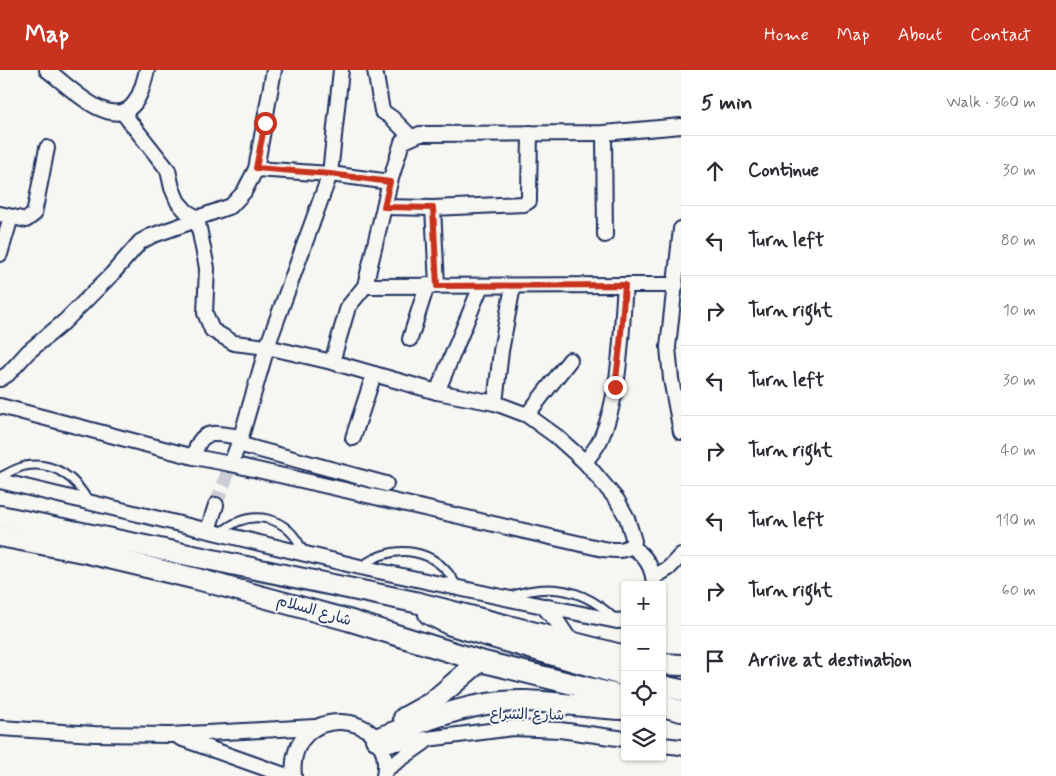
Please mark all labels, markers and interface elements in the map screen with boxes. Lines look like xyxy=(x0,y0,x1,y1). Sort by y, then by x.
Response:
text: Map xyxy=(25,20,69,51)
text: Home xyxy=(764,23,809,47)
text: Map xyxy=(837,23,870,47)
text: About xyxy=(898,23,942,47)
text: Contact xyxy=(970,23,1031,47)
text: 5 min xyxy=(701,89,753,117)
text: Walk · 360 m xyxy=(946,92,1036,113)
route start xyxy=(254,112,277,135)
icon: ahead xyxy=(701,157,729,185)
text: Continue xyxy=(748,158,819,183)
text: 30 m xyxy=(1003,160,1036,181)
icon: left xyxy=(701,227,729,255)
text: Turn left xyxy=(748,228,824,253)
text: 80 m xyxy=(1001,230,1036,251)
icon: right xyxy=(701,297,729,325)
text: Turn right xyxy=(748,298,832,323)
text: 10 m xyxy=(1003,300,1036,321)
icon: left xyxy=(701,367,729,395)
text: Turn left xyxy=(748,368,824,393)
text: 30 m xyxy=(1003,370,1036,391)
route end xyxy=(604,376,627,399)
icon: right xyxy=(701,437,729,465)
text: Turn right xyxy=(748,438,832,463)
text: 40 m xyxy=(1000,440,1036,461)
icon: left xyxy=(701,507,729,535)
text: Turn left xyxy=(748,508,824,533)
text: 110 m xyxy=(995,510,1036,531)
icon: right xyxy=(701,577,729,605)
text: Turn right xyxy=(748,578,832,603)
text: 60 m xyxy=(1002,580,1036,601)
map controls xyxy=(621,581,666,761)
button: + xyxy=(621,581,666,626)
street label: شارع السلام xyxy=(274,591,354,631)
button: − xyxy=(621,626,666,671)
icon: arrive xyxy=(701,647,729,675)
text: Arrive at destination xyxy=(748,648,912,673)
button: locate xyxy=(621,671,666,716)
street label: شارع الشراع xyxy=(489,704,565,726)
button: layers xyxy=(621,716,666,761)

